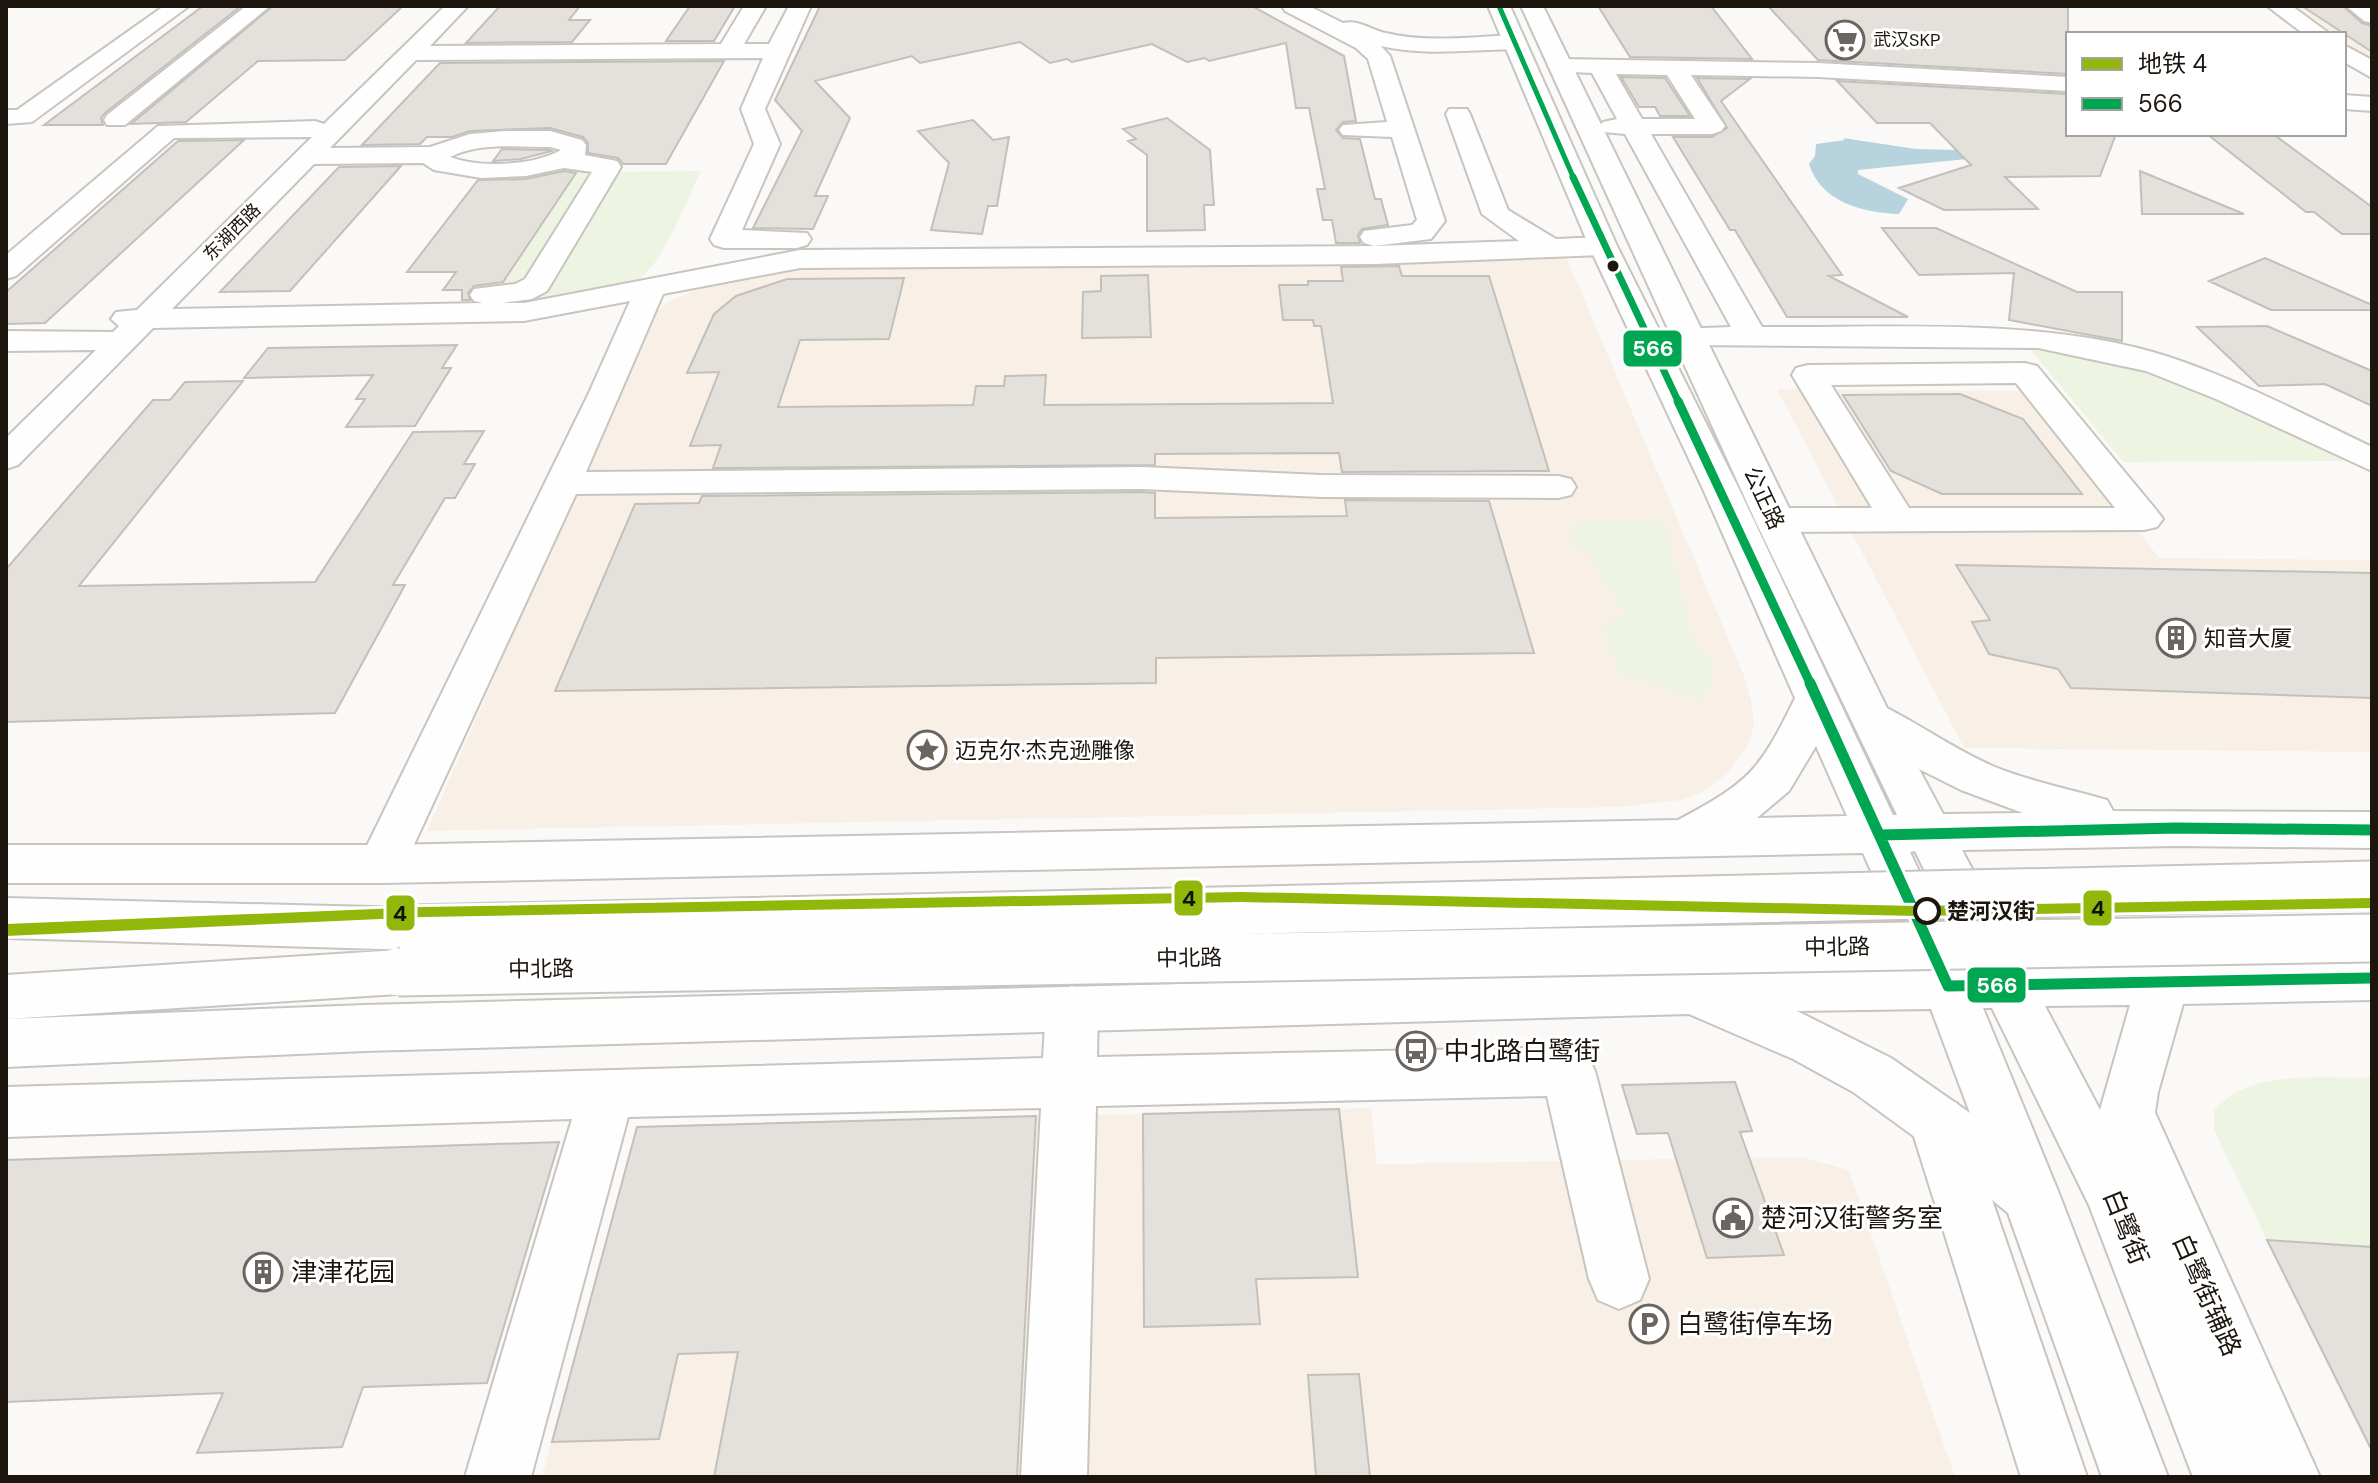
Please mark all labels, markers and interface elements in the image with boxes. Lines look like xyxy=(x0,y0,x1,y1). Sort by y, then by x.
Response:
supermarket icon: 武汉SKP xyxy=(1824,19,1866,61)
place label: 武汉SKP xyxy=(1873,28,1940,52)
legend xyxy=(2066,32,2346,136)
text: 地铁 4 xyxy=(2138,48,2207,79)
text: 566 xyxy=(2138,88,2183,119)
street label: 东湖西路 xyxy=(198,198,266,266)
unlabelled marker xyxy=(1605,258,1621,274)
line badge: 566 xyxy=(1622,329,1683,368)
text: 566 xyxy=(1632,334,1674,363)
street label: 公正路 xyxy=(1737,462,1791,534)
building icon: 知音大厦 xyxy=(2155,617,2197,659)
place label: 知音大厦 xyxy=(2204,624,2292,653)
place icon: 迈克尔·杰克逊雕像 xyxy=(906,729,948,771)
place label: 迈克尔·杰克逊雕像 xyxy=(955,736,1135,765)
line badge: 4 xyxy=(1173,879,1204,917)
text: 4 xyxy=(1182,884,1196,913)
line badge: 4 xyxy=(2082,889,2113,927)
line badge: 4 xyxy=(385,894,416,932)
text: 4 xyxy=(2091,894,2105,923)
place label: 楚河汉街 xyxy=(1947,897,2035,926)
marker: 楚河汉街 xyxy=(1914,898,1940,924)
text: 4 xyxy=(393,899,407,928)
street label: 中北路 xyxy=(1804,932,1870,962)
street label: 中北路 xyxy=(1156,943,1222,973)
street label: 中北路 xyxy=(508,954,574,984)
line badge: 566 xyxy=(1966,966,2027,1004)
text: 566 xyxy=(1976,971,2018,1000)
bus stop icon: 中北路白鹭街 xyxy=(1395,1030,1437,1072)
place label: 中北路白鹭街 xyxy=(1444,1034,1600,1068)
street label: 白鹭街 xyxy=(2096,1184,2156,1270)
public building icon: 楚河汉街警务室 xyxy=(1712,1197,1754,1239)
place label: 楚河汉街警务室 xyxy=(1761,1201,1943,1235)
street label: 白鹭街辅路 xyxy=(2165,1229,2249,1361)
building icon: 津津花园 xyxy=(242,1251,284,1293)
place label: 津津花园 xyxy=(291,1255,395,1289)
parking icon: 白鹭街停车场 xyxy=(1628,1303,1670,1345)
place label: 白鹭街停车场 xyxy=(1677,1307,1833,1341)

